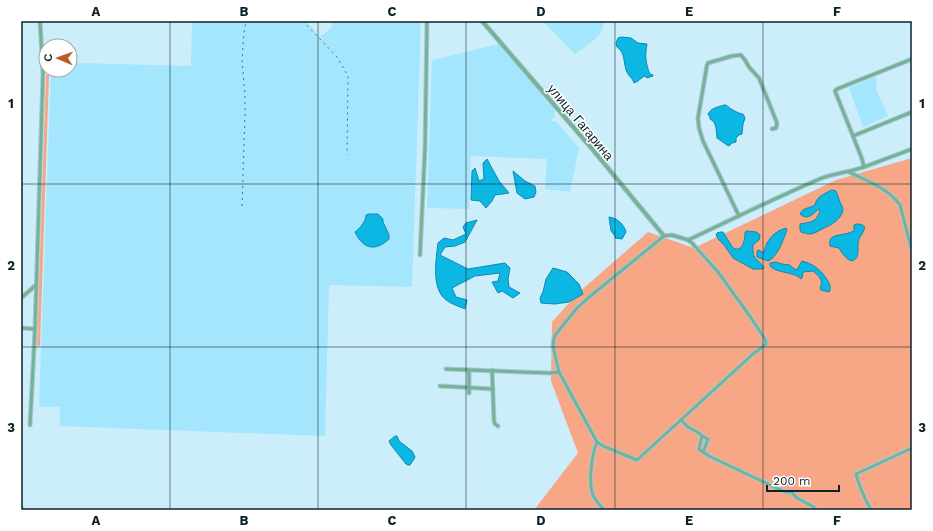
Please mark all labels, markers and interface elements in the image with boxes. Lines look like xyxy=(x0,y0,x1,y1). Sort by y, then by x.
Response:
text: A xyxy=(92,4,101,19)
text: B xyxy=(240,4,249,19)
text: C xyxy=(388,4,397,19)
text: D xyxy=(536,4,546,19)
text: E xyxy=(685,4,693,19)
text: F xyxy=(833,4,841,19)
north arrow xyxy=(38,38,78,78)
text: С xyxy=(42,53,55,62)
street label: улица Гагарина xyxy=(545,81,617,164)
text: 1 xyxy=(8,96,14,111)
text: 1 xyxy=(919,96,925,111)
text: 2 xyxy=(7,258,15,273)
text: 2 xyxy=(918,258,926,273)
text: 3 xyxy=(7,420,15,435)
text: 3 xyxy=(918,420,926,435)
scale bar xyxy=(767,467,839,493)
text: 200 m xyxy=(773,474,810,488)
text: A xyxy=(92,513,101,528)
text: B xyxy=(240,513,249,528)
text: C xyxy=(388,513,397,528)
text: D xyxy=(536,513,546,528)
text: E xyxy=(685,513,693,528)
text: F xyxy=(833,513,841,528)

